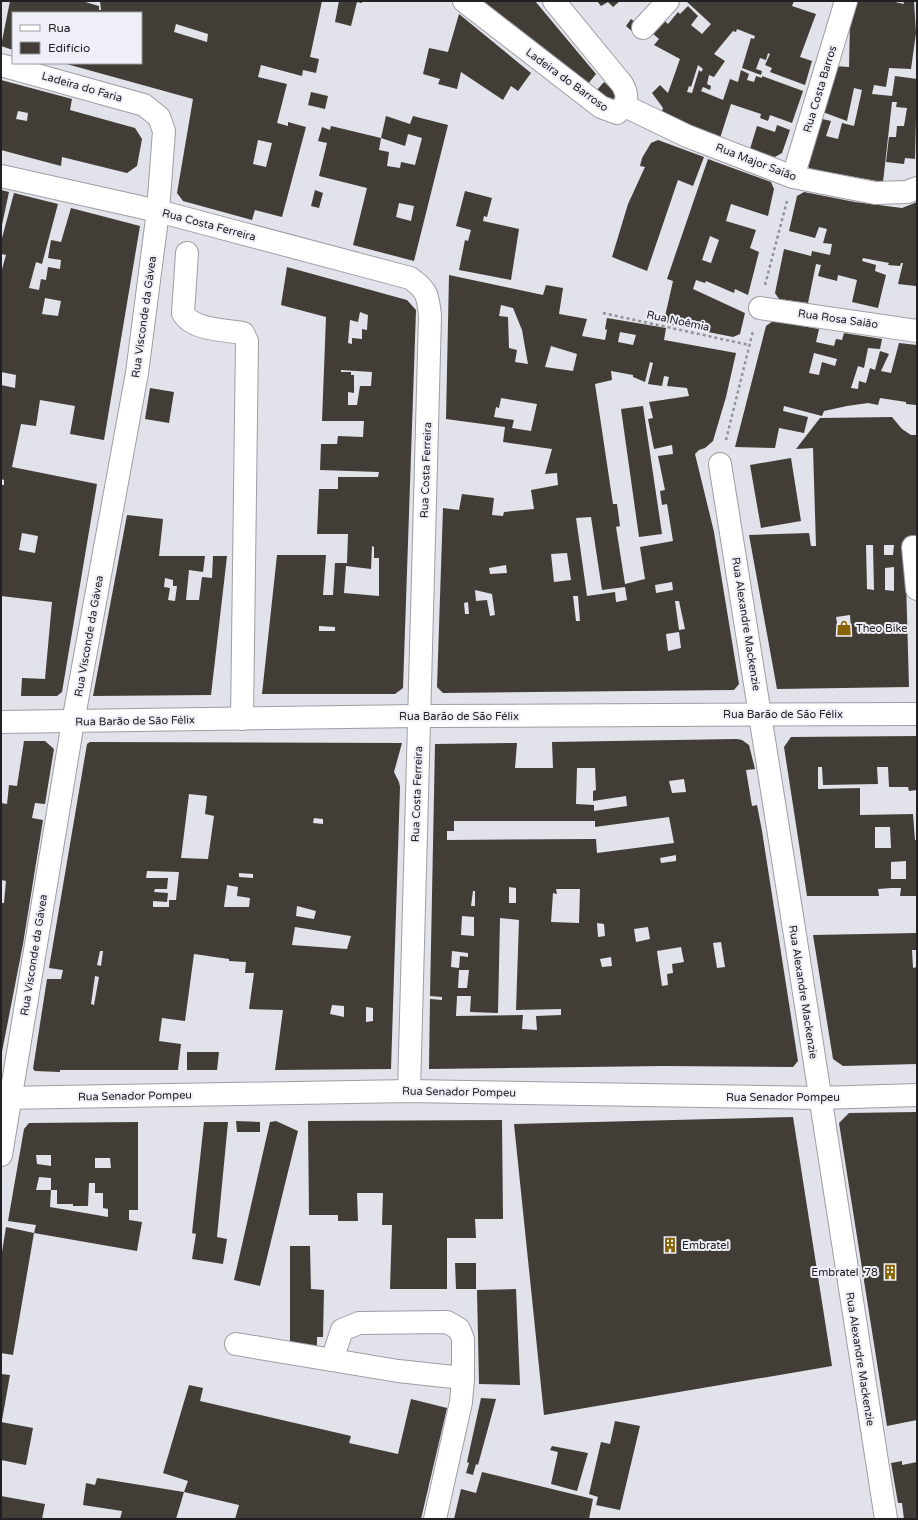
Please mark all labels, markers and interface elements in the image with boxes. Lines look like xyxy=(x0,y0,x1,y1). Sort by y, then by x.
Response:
legend xyxy=(12,12,142,64)
text: Rua xyxy=(48,21,71,35)
text: Edifício xyxy=(48,41,90,55)
street label: Rua Costa Barros xyxy=(801,44,839,134)
street label: Ladeira do Barroso xyxy=(523,46,611,115)
street label: Ladeira do Faria xyxy=(40,69,124,105)
street label: Rua Major Saião xyxy=(714,141,799,183)
street label: Rua Costa Ferreira xyxy=(161,206,257,244)
street label: Rua Visconde da Gávea xyxy=(129,255,159,379)
street label: Rua Rosa Saião xyxy=(797,307,879,331)
street label: Rua Noêmia xyxy=(645,308,711,334)
street label: Rua Costa Ferreira xyxy=(418,422,434,518)
street label: Rua Alexandre Mackenzie xyxy=(729,556,763,692)
street label: Rua Visconde da Gávea xyxy=(72,574,106,698)
shop icon: Theo Bike xyxy=(835,619,853,637)
place label: Theo Bike xyxy=(856,622,908,635)
street label: Rua Barão de São Félix xyxy=(723,708,843,721)
street label: Rua Barão de São Félix xyxy=(399,710,519,723)
street label: Rua Barão de São Félix xyxy=(75,713,195,729)
street label: Rua Costa Ferreira xyxy=(409,746,425,842)
street label: Rua Visconde da Gávea xyxy=(18,893,50,1017)
street label: Rua Alexandre Mackenzie xyxy=(786,924,820,1060)
street label: Rua Senador Pompeu xyxy=(402,1085,516,1099)
street label: Rua Senador Pompeu xyxy=(78,1089,192,1103)
street label: Rua Senador Pompeu xyxy=(726,1091,840,1104)
building icon: Embratel xyxy=(661,1236,679,1254)
place label: Embratel xyxy=(682,1239,729,1252)
building icon: Embratel ,78 xyxy=(881,1263,899,1281)
place label: Embratel ,78 xyxy=(811,1266,878,1279)
street label: Rua Alexandre Mackenzie xyxy=(843,1291,877,1427)

